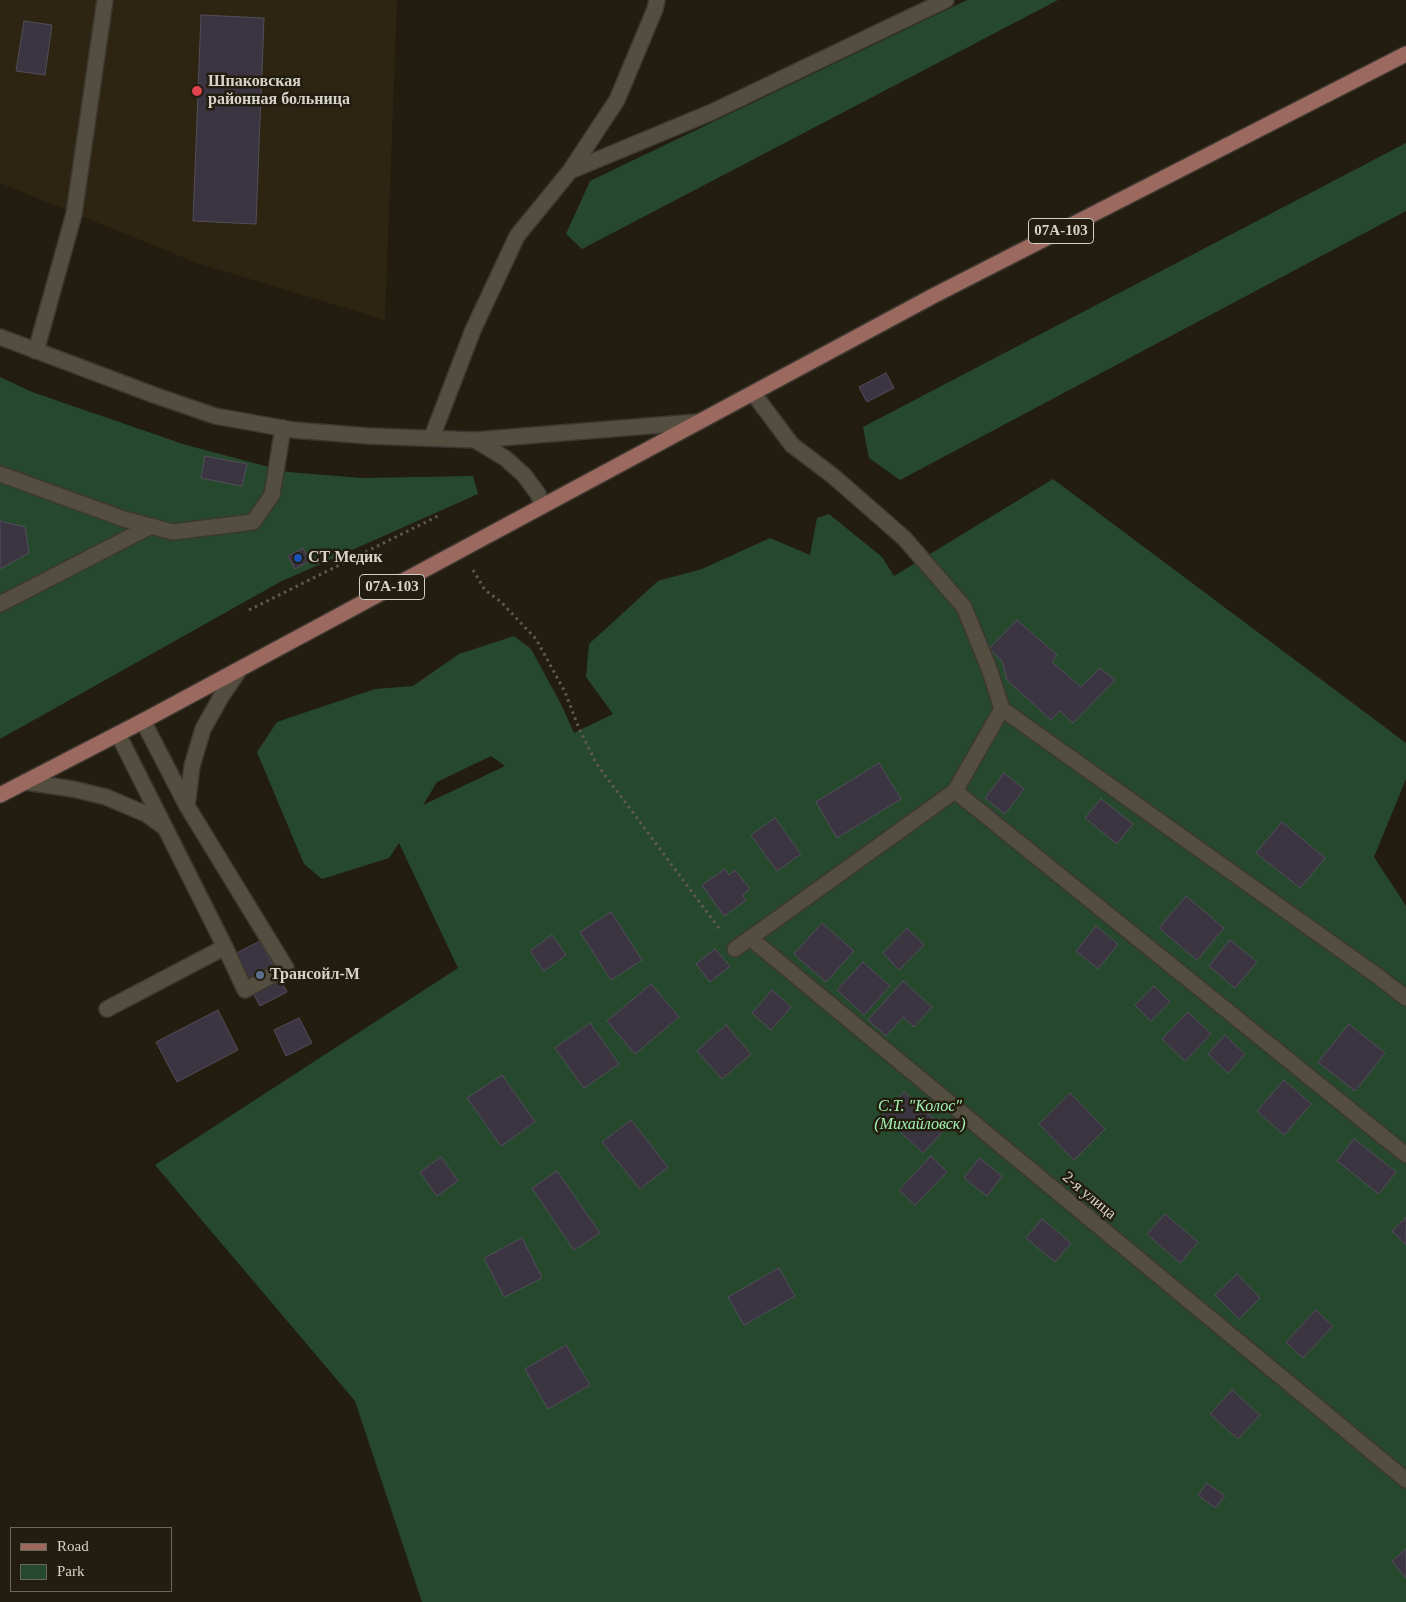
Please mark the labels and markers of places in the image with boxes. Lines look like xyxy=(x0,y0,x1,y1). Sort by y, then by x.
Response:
place label: Шпаковская районная больница xyxy=(208,72,350,110)
marker: Шпаковская районная больница xyxy=(190,84,204,98)
place label: СТ Медик xyxy=(308,548,383,568)
marker: СТ Медик xyxy=(292,552,304,564)
place label: Трансойл-М xyxy=(270,965,360,985)
marker: Трансойл-М xyxy=(254,969,266,981)

